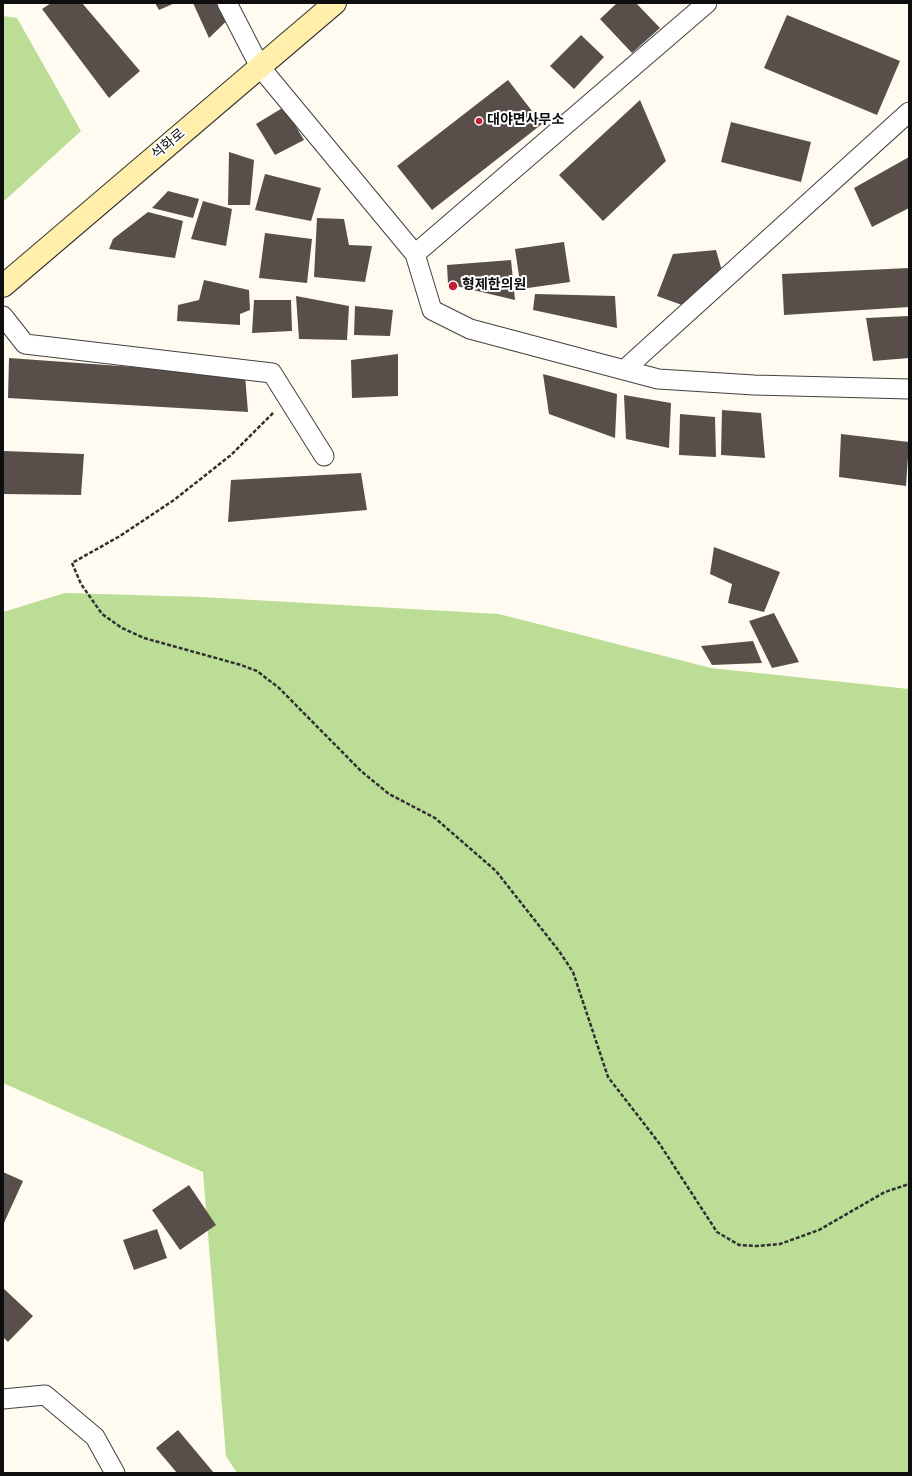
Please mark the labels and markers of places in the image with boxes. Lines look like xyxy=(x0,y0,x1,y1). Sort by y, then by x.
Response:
place label: 대야면사무소 xyxy=(487,113,564,129)
marker: 대야면사무소 xyxy=(474,116,484,126)
place label: 형제한의원 xyxy=(462,278,526,294)
marker: 형제한의원 xyxy=(447,280,459,292)

